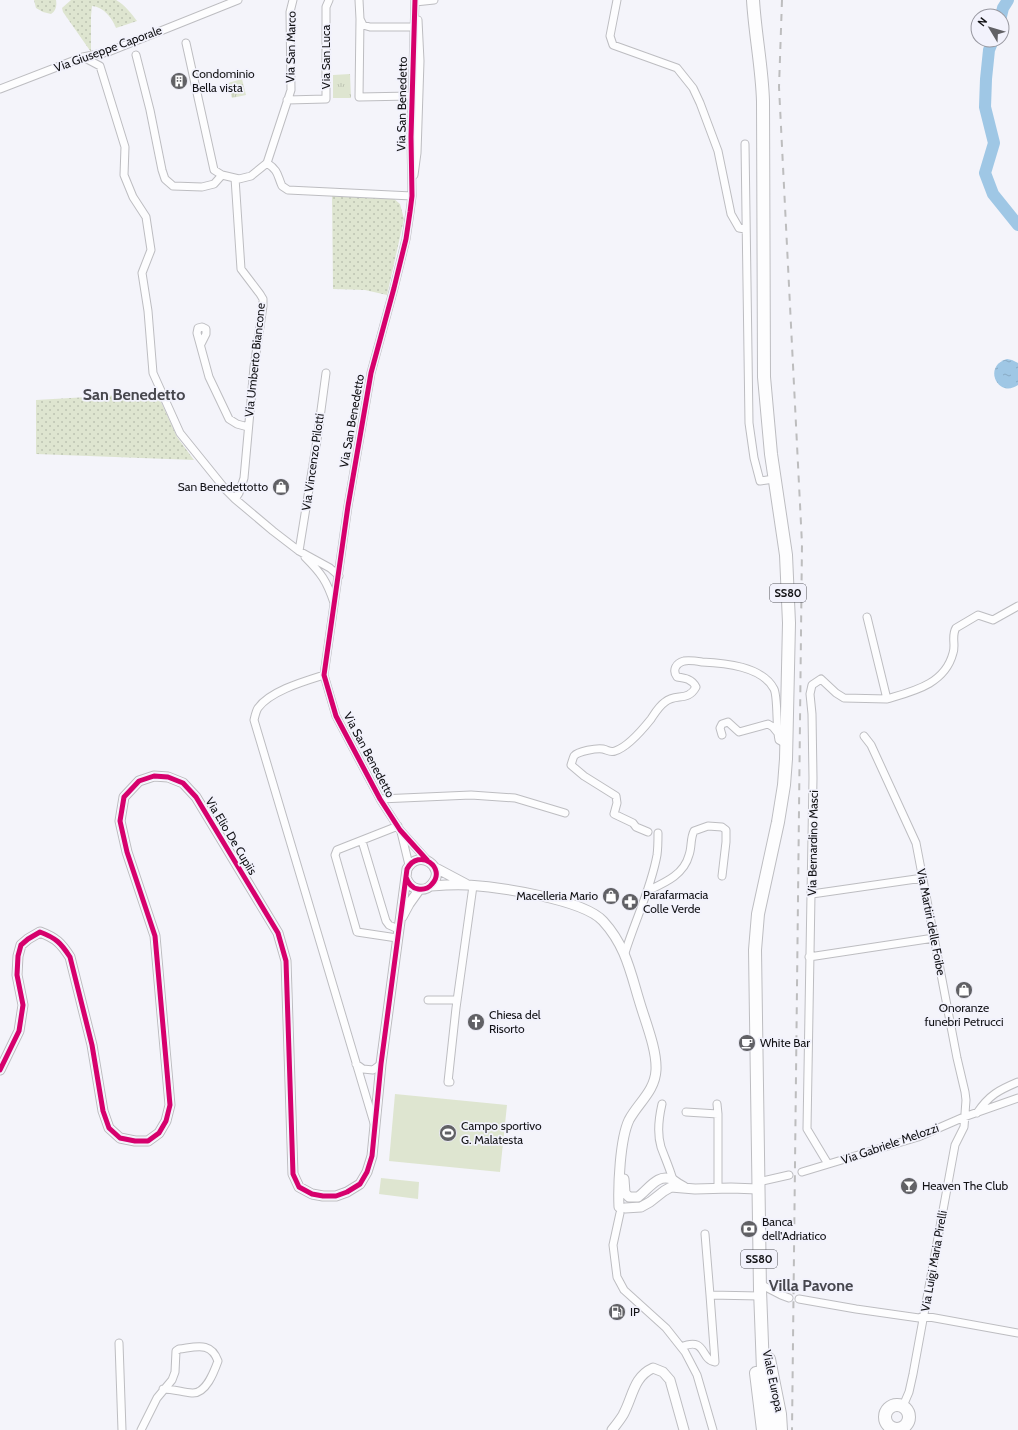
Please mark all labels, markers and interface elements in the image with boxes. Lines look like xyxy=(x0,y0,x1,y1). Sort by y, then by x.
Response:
north arrow xyxy=(970,8,1010,48)
street label: Via San Marco xyxy=(282,10,299,83)
text: N xyxy=(974,14,990,29)
street label: Via Giuseppe Caporale xyxy=(52,22,164,75)
street label: Via San Luca xyxy=(318,25,333,89)
street label: Via San Benedetto xyxy=(393,56,410,151)
place label: Condominio Bella vista xyxy=(192,66,255,95)
building icon: Condominio Bella vista xyxy=(169,71,189,91)
street label: Via Umberto Biancone xyxy=(241,302,268,418)
street label: Via San Benedetto xyxy=(336,373,367,469)
district label: San Benedetto xyxy=(83,385,185,404)
street label: Via Vincenzo Pilotti xyxy=(298,412,327,512)
shop icon: San Benedettotto xyxy=(271,477,291,497)
place label: San Benedettotto xyxy=(178,479,268,494)
road number: SS80 xyxy=(770,584,806,602)
street label: Via San Benedetto xyxy=(341,709,398,800)
street label: Via Bernardino Masci xyxy=(804,790,821,896)
street label: Via Elio De Cupiis xyxy=(202,794,261,877)
street label: Via Martiri delle Foibe xyxy=(914,867,949,977)
shop icon: Macelleria Mario xyxy=(601,886,621,906)
place label: Parafarmacia Colle Verde xyxy=(643,887,709,916)
place label: Macelleria Mario xyxy=(516,888,598,903)
pharmacy icon: Parafarmacia Colle Verde xyxy=(620,892,640,912)
shop icon: Onoranze funebri Petrucci xyxy=(954,980,974,1000)
place label: Onoranze funebri Petrucci xyxy=(924,1000,1004,1029)
place label: Chiesa del Risorto xyxy=(489,1007,541,1036)
church icon: Chiesa del Risorto xyxy=(466,1012,486,1032)
cafe icon: White Bar xyxy=(737,1033,757,1053)
place label: White Bar xyxy=(760,1035,810,1050)
place label: Campo sportivo G. Malatesta xyxy=(461,1118,542,1147)
street label: Via Gabriele Melozzi xyxy=(839,1120,941,1167)
sports icon: Campo sportivo G. Malatesta xyxy=(438,1123,458,1143)
bar icon: Heaven The Club xyxy=(899,1176,919,1196)
place label: Heaven The Club xyxy=(922,1178,1009,1193)
street label: Via Luigi Maria Pirelli xyxy=(917,1209,950,1313)
place label: Banca dell'Adriatico xyxy=(762,1214,827,1243)
bank icon: Banca dell'Adriatico xyxy=(739,1219,759,1239)
road number: SS80 xyxy=(741,1250,777,1268)
district label: Villa Pavone xyxy=(769,1276,853,1295)
fuel station icon: IP xyxy=(607,1302,627,1322)
place label: IP xyxy=(630,1304,640,1319)
street label: Viale Europa xyxy=(760,1348,787,1414)

